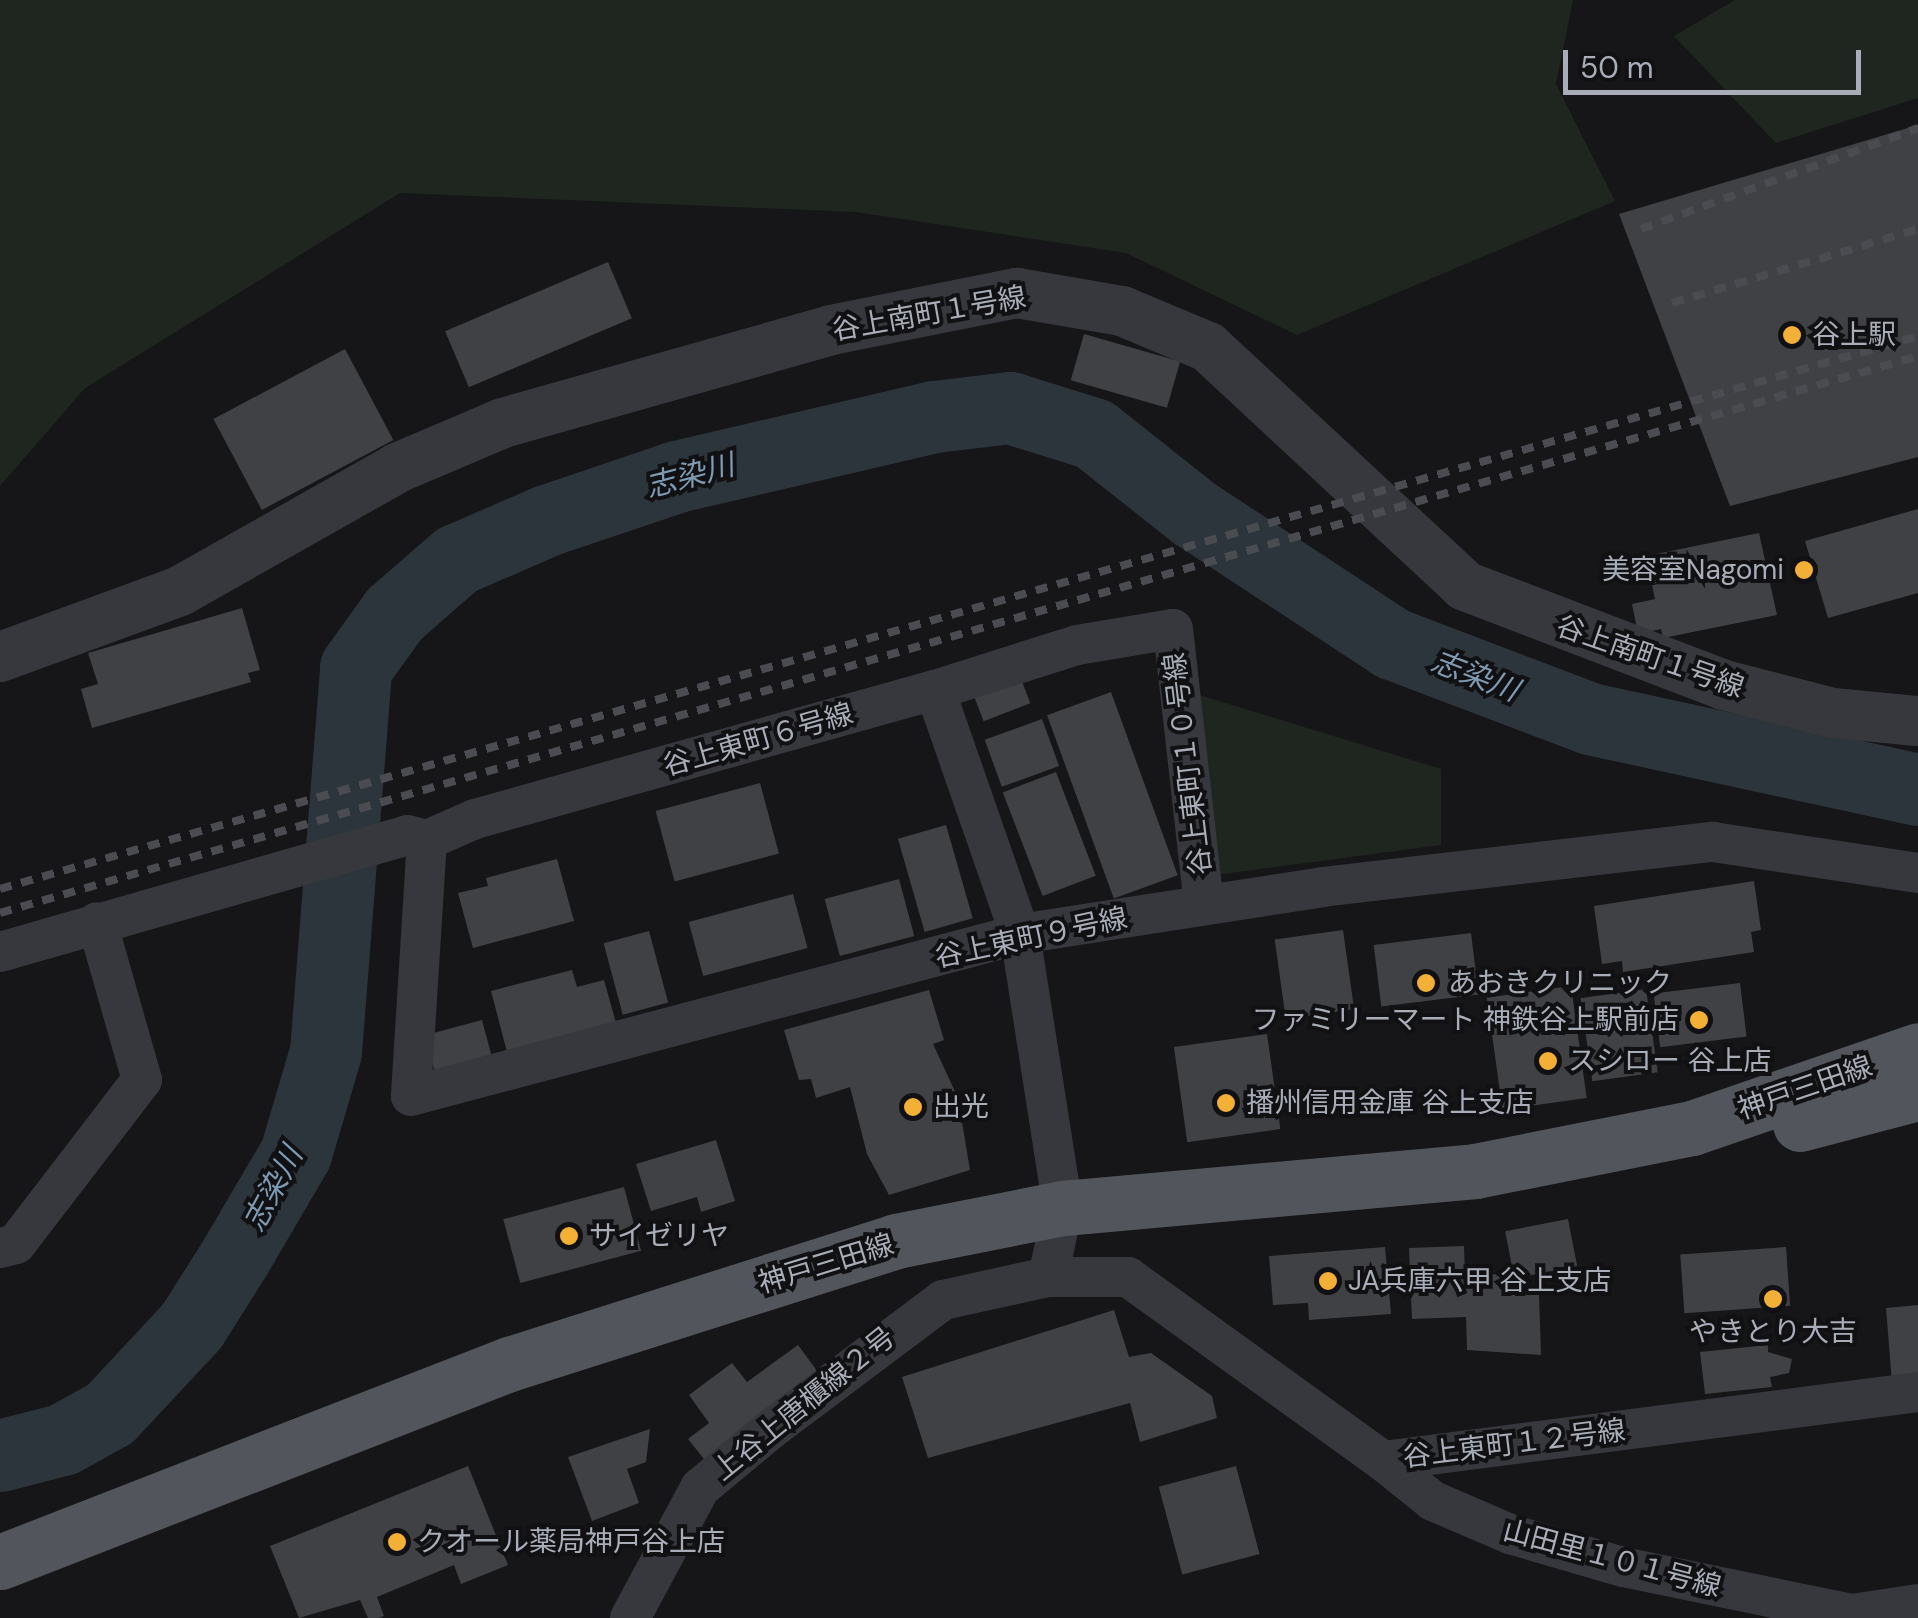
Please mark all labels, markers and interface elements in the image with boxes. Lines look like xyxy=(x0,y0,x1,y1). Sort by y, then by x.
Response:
scale bar xyxy=(1568,30,1866,92)
text: 50 m xyxy=(1580,48,1654,87)
street label: 谷上南町１号線 xyxy=(830,280,1028,348)
place label: 谷上駅 xyxy=(1812,318,1896,352)
marker: 谷上駅 xyxy=(1781,324,1803,346)
water label: 志染川 xyxy=(642,447,738,505)
place label: 美容室Nagomi xyxy=(1602,553,1784,587)
marker: 美容室Nagomi xyxy=(1793,559,1815,581)
street label: 谷上南町１号線 xyxy=(1552,609,1748,705)
water label: 志染川 xyxy=(1427,643,1523,709)
street label: 谷上東町１０号線 xyxy=(1158,651,1218,877)
street label: 谷上東町６号線 xyxy=(659,697,857,783)
street label: 谷上東町９号線 xyxy=(932,901,1130,975)
place label: あおきクリニック xyxy=(1448,966,1672,1000)
marker: あおきクリニック xyxy=(1413,970,1439,996)
place label: ファミリーマート 神鉄谷上駅前店 xyxy=(1252,1003,1679,1037)
marker: ファミリーマート 神鉄谷上駅前店 xyxy=(1688,1009,1710,1031)
place label: スシロー 谷上店 xyxy=(1568,1044,1771,1078)
street label: 神戸三田線 xyxy=(1733,1049,1877,1127)
marker: スシロー 谷上店 xyxy=(1537,1050,1559,1072)
place label: 播州信用金庫 谷上支店 xyxy=(1246,1086,1533,1120)
place label: 出光 xyxy=(933,1090,989,1124)
marker: 播州信用金庫 谷上支店 xyxy=(1215,1092,1237,1114)
marker: 出光 xyxy=(902,1096,924,1118)
water label: 志染川 xyxy=(236,1141,310,1237)
place label: サイゼリヤ xyxy=(589,1219,729,1253)
marker: サイゼリヤ xyxy=(558,1225,580,1247)
street label: 神戸三田線 xyxy=(754,1227,898,1301)
place label: JA兵庫六甲 谷上支店 xyxy=(1348,1264,1611,1298)
marker: JA兵庫六甲 谷上支店 xyxy=(1317,1270,1339,1292)
marker: やきとり大吉 xyxy=(1762,1288,1784,1310)
place label: やきとり大吉 xyxy=(1689,1315,1857,1349)
street label: 上谷上唐櫃線２号 xyxy=(706,1320,902,1488)
street label: 谷上東町１２号線 xyxy=(1401,1414,1627,1474)
street label: 山田里１０１号線 xyxy=(1499,1514,1725,1604)
place label: クオール薬局神戸谷上店 xyxy=(417,1525,725,1559)
marker: クオール薬局神戸谷上店 xyxy=(386,1531,408,1553)

